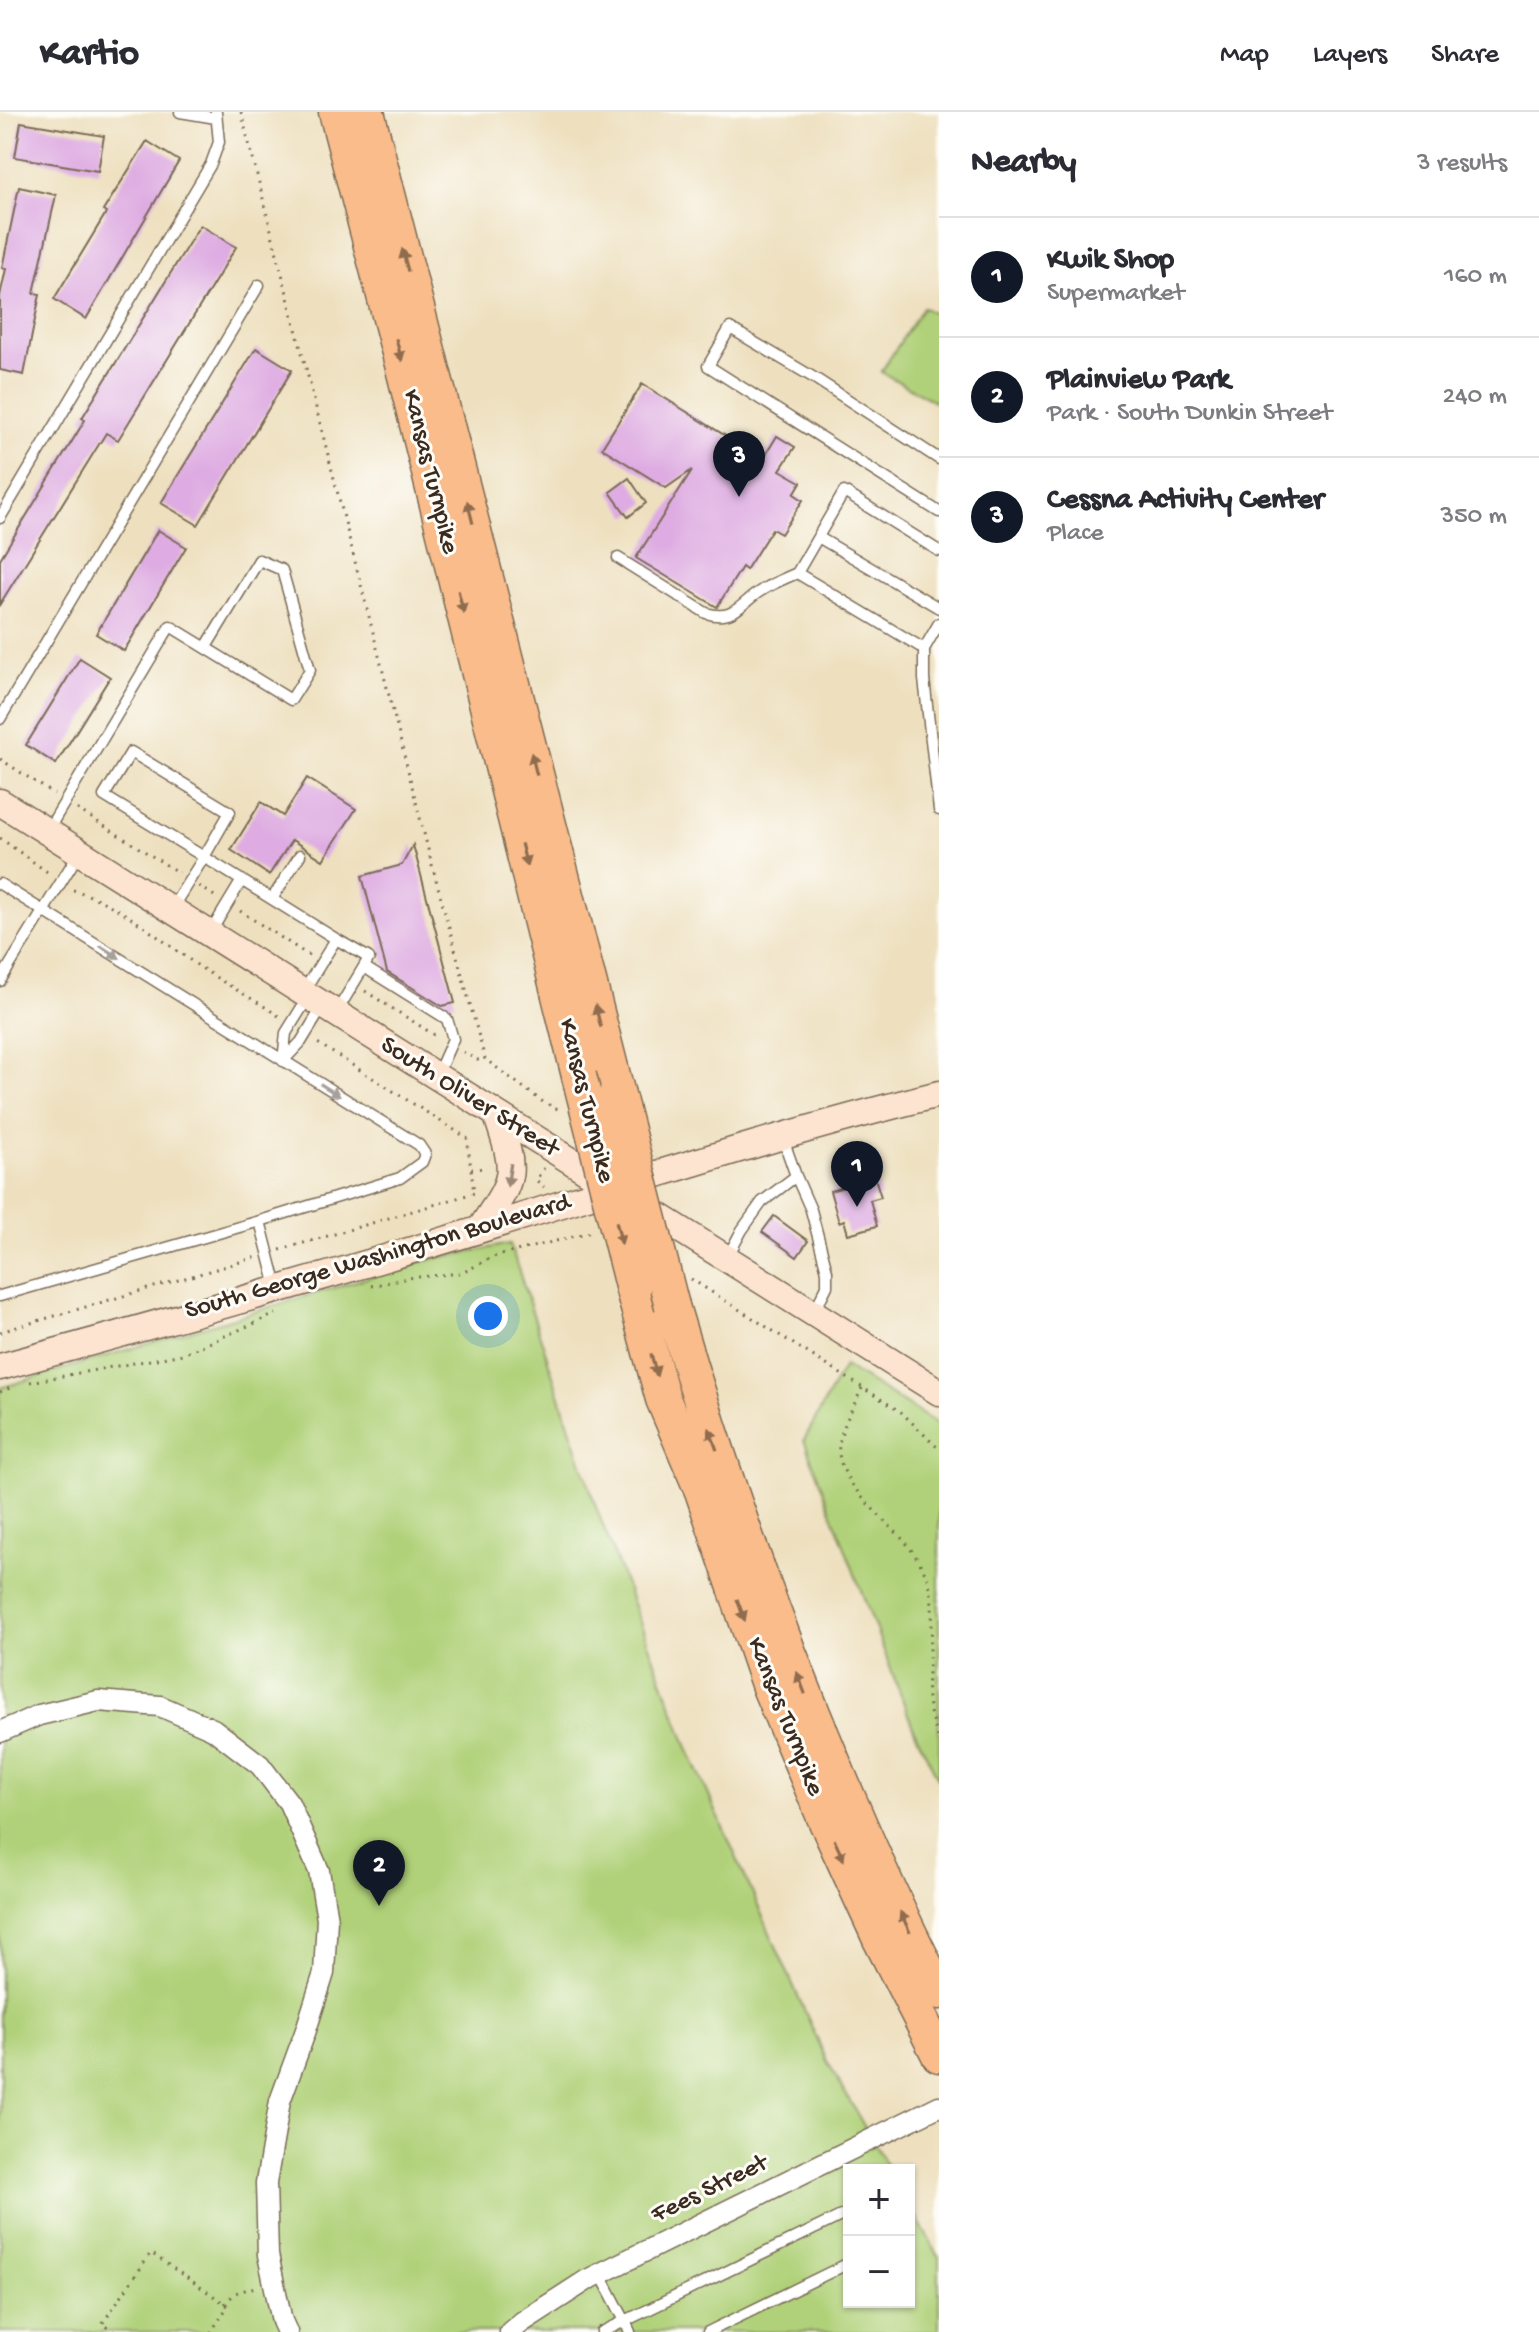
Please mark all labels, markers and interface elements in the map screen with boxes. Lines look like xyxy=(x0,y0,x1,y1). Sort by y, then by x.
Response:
text: Kartio xyxy=(40,33,139,77)
text: Map xyxy=(1220,39,1269,72)
text: Layers xyxy=(1313,39,1387,72)
text: Share xyxy=(1431,39,1499,72)
text: Nearby xyxy=(971,144,1076,184)
text: 3 results xyxy=(1417,149,1507,180)
text: Kwik Shop xyxy=(1047,244,1174,279)
one-way arrow xyxy=(399,247,411,272)
text: 1 xyxy=(992,262,1002,293)
text: 160 m xyxy=(1444,262,1507,293)
text: Supermarket xyxy=(1047,279,1184,310)
one-way arrow xyxy=(393,337,405,362)
text: Plainview Park xyxy=(1047,364,1230,399)
text: 2 xyxy=(991,382,1003,413)
text: 240 m xyxy=(1443,382,1507,413)
street label: Kansas Turnpike xyxy=(394,387,465,558)
text: Park · South Dunkin Street xyxy=(1047,399,1332,430)
pin: 3 xyxy=(713,431,765,497)
text: Cessna Activity Center xyxy=(1047,484,1324,519)
one-way arrow xyxy=(463,499,475,524)
text: 3 xyxy=(990,502,1004,533)
text: 350 m xyxy=(1440,502,1507,533)
text: Place xyxy=(1047,519,1104,550)
one-way arrow xyxy=(456,590,468,615)
one-way arrow xyxy=(527,751,539,776)
one-way arrow xyxy=(518,842,530,867)
one-way arrow xyxy=(99,945,120,960)
one-way arrow xyxy=(591,1003,603,1028)
street label: Kansas Turnpike xyxy=(550,1016,621,1187)
street label: South Oliver Street xyxy=(374,1031,566,1167)
one-way arrow xyxy=(319,1082,341,1096)
pin: 1 xyxy=(831,1141,883,1207)
one-way arrow xyxy=(502,1163,514,1188)
street label: South George Washington Boulevard xyxy=(182,1188,576,1328)
one-way arrow xyxy=(613,1221,625,1246)
your location xyxy=(468,1296,508,1336)
one-way arrow xyxy=(648,1353,660,1378)
one-way arrow xyxy=(706,1426,719,1450)
one-way arrow xyxy=(735,1598,748,1622)
street label: Kansas Turnpike xyxy=(738,1633,830,1801)
one-way arrow xyxy=(794,1671,807,1695)
one-way arrow xyxy=(833,1839,846,1862)
pin: 2 xyxy=(353,1840,405,1906)
one-way arrow xyxy=(898,1910,912,1933)
street label: Fees Street xyxy=(646,2148,775,2232)
map controls xyxy=(843,2164,915,2308)
button: + xyxy=(843,2164,915,2236)
button: − xyxy=(843,2236,915,2308)

